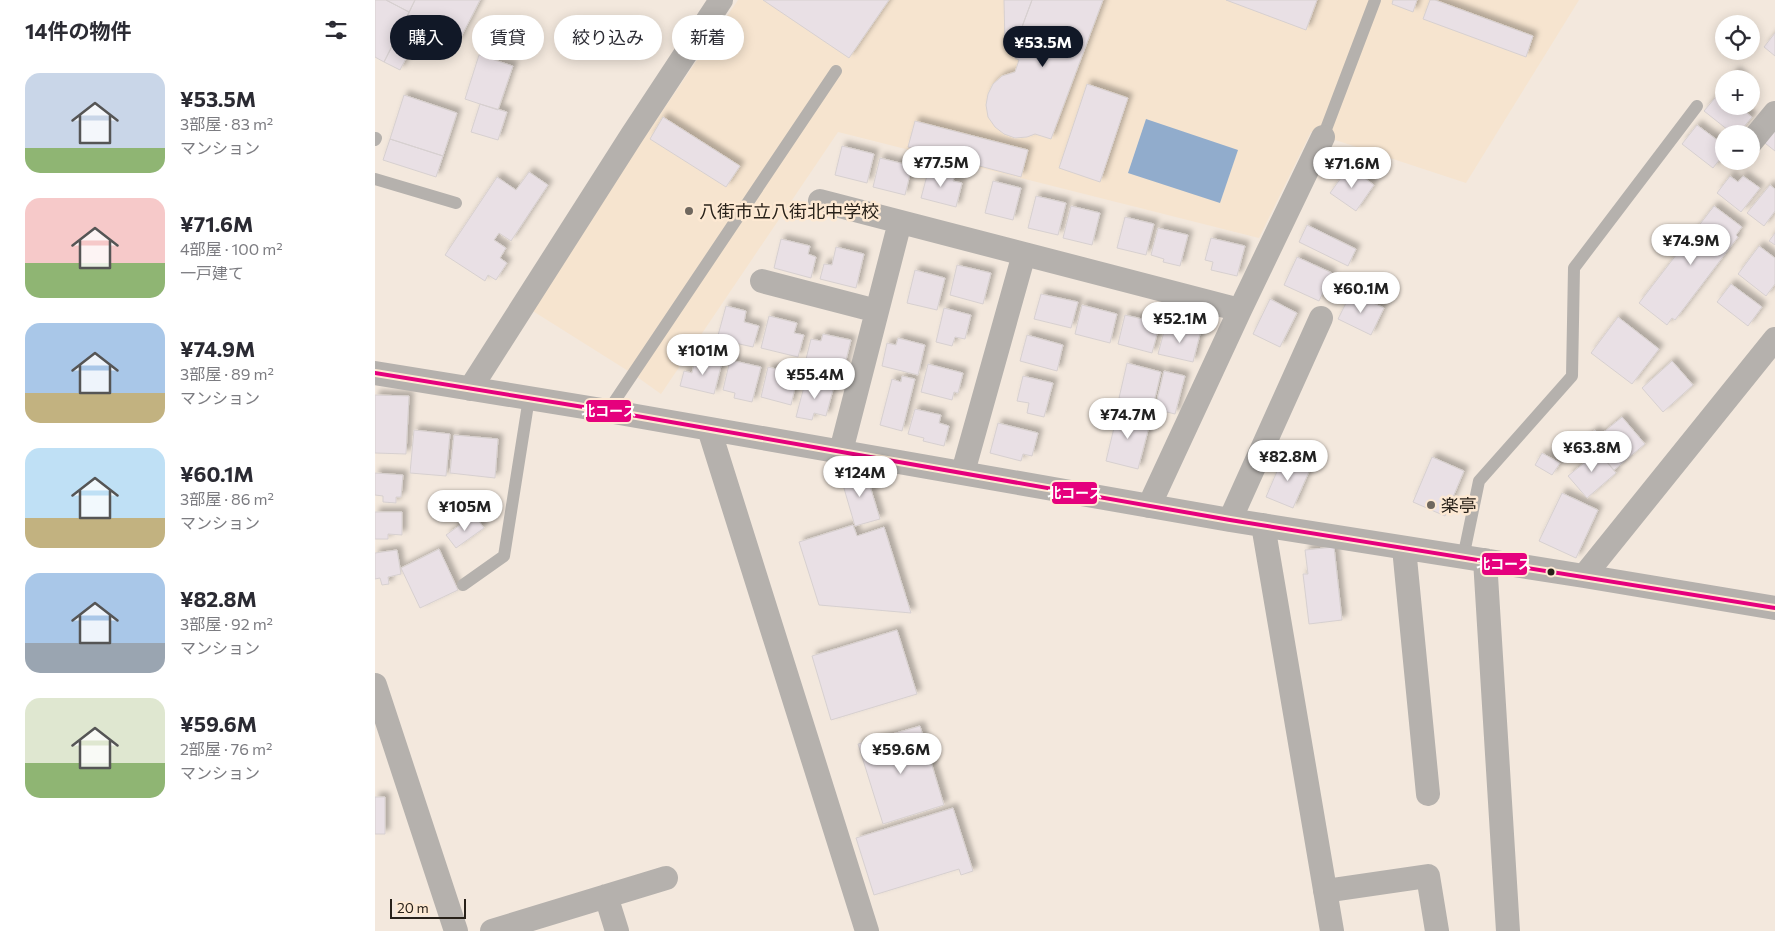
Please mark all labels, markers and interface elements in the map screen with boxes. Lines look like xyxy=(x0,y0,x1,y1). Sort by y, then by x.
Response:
chip: 購入 xyxy=(390,15,462,60)
chip: 賃貸 xyxy=(472,15,544,60)
chip: 絞り込み xyxy=(554,15,662,60)
chip: 新着 xyxy=(672,15,744,60)
map controls xyxy=(1715,15,1760,170)
button: locate xyxy=(1715,15,1760,60)
icon: filters xyxy=(322,16,350,44)
text: 14件の物件 xyxy=(25,18,131,43)
pin: ¥53.5M xyxy=(1002,26,1084,68)
text: ¥53.5M xyxy=(1014,32,1072,51)
button: + xyxy=(1715,70,1760,115)
text: ¥53.5M xyxy=(180,86,256,111)
icon: home xyxy=(65,93,125,153)
text: 3部屋 · 83 m² xyxy=(180,114,273,133)
button: − xyxy=(1715,125,1760,170)
text: マンション xyxy=(180,138,260,157)
pin: ¥77.5M xyxy=(900,146,982,188)
pin: ¥71.6M xyxy=(1311,146,1393,189)
text: ¥77.5M xyxy=(913,152,969,171)
text: ¥71.6M xyxy=(1324,153,1380,172)
place label: 八街市立八街北中学校 xyxy=(699,200,879,222)
marker: 八街市立八街北中学校 xyxy=(683,205,695,217)
text: ¥71.6M xyxy=(180,211,253,236)
icon: home xyxy=(65,218,125,278)
pin: ¥74.9M xyxy=(1650,224,1732,266)
text: ¥74.9M xyxy=(1662,230,1720,249)
text: 4部屋 · 100 m² xyxy=(180,239,283,258)
text: 一戸建て xyxy=(180,263,244,282)
pin: ¥60.1M xyxy=(1320,272,1402,314)
text: ¥60.1M xyxy=(1333,278,1389,297)
pin: ¥52.1M xyxy=(1139,302,1221,344)
text: ¥52.1M xyxy=(1153,308,1207,327)
pin: ¥101M xyxy=(668,334,738,376)
text: ¥74.9M xyxy=(180,336,255,361)
text: ¥101M xyxy=(678,340,728,359)
icon: home xyxy=(65,343,125,403)
pin: ¥55.4M xyxy=(774,358,856,400)
text: 3部屋 · 89 m² xyxy=(180,364,274,383)
text: ¥55.4M xyxy=(786,364,844,383)
text: マンション xyxy=(180,388,260,407)
pin: ¥74.7M xyxy=(1087,398,1169,440)
line badge: 北コース xyxy=(585,399,632,423)
text: 北コース xyxy=(581,402,637,419)
text: ¥74.7M xyxy=(1100,404,1156,423)
pin: ¥63.8M xyxy=(1551,430,1633,473)
text: ¥63.8M xyxy=(1563,437,1621,456)
pin: ¥82.8M xyxy=(1247,440,1329,482)
text: ¥82.8M xyxy=(1259,446,1317,465)
pin: ¥124M xyxy=(825,456,895,498)
text: ¥60.1M xyxy=(180,461,254,486)
text: ¥124M xyxy=(834,462,886,481)
icon: home xyxy=(65,468,125,528)
line badge: 北コース xyxy=(1051,481,1098,505)
text: 北コース xyxy=(1047,484,1103,501)
text: 3部屋 · 86 m² xyxy=(180,489,274,508)
pin: ¥105M xyxy=(430,490,500,532)
place label: 楽亭 xyxy=(1441,494,1477,516)
text: ¥105M xyxy=(439,496,491,515)
marker: 楽亭 xyxy=(1425,499,1437,511)
text: マンション xyxy=(180,513,260,532)
line badge: 北コース xyxy=(1481,552,1528,576)
text: 北コース xyxy=(1476,555,1532,572)
unlabelled marker xyxy=(1546,567,1556,577)
text: ¥82.8M xyxy=(180,586,257,611)
icon: home xyxy=(65,593,125,653)
text: 3部屋 · 92 m² xyxy=(180,614,273,633)
text: マンション xyxy=(180,638,260,657)
text: ¥59.6M xyxy=(180,711,257,736)
icon: home xyxy=(65,718,125,778)
pin: ¥59.6M xyxy=(860,732,942,775)
text: 2部屋 · 76 m² xyxy=(180,739,272,758)
text: ¥59.6M xyxy=(872,739,930,758)
text: マンション xyxy=(180,763,260,782)
scale bar xyxy=(390,896,466,919)
text: 20 m xyxy=(397,899,429,916)

